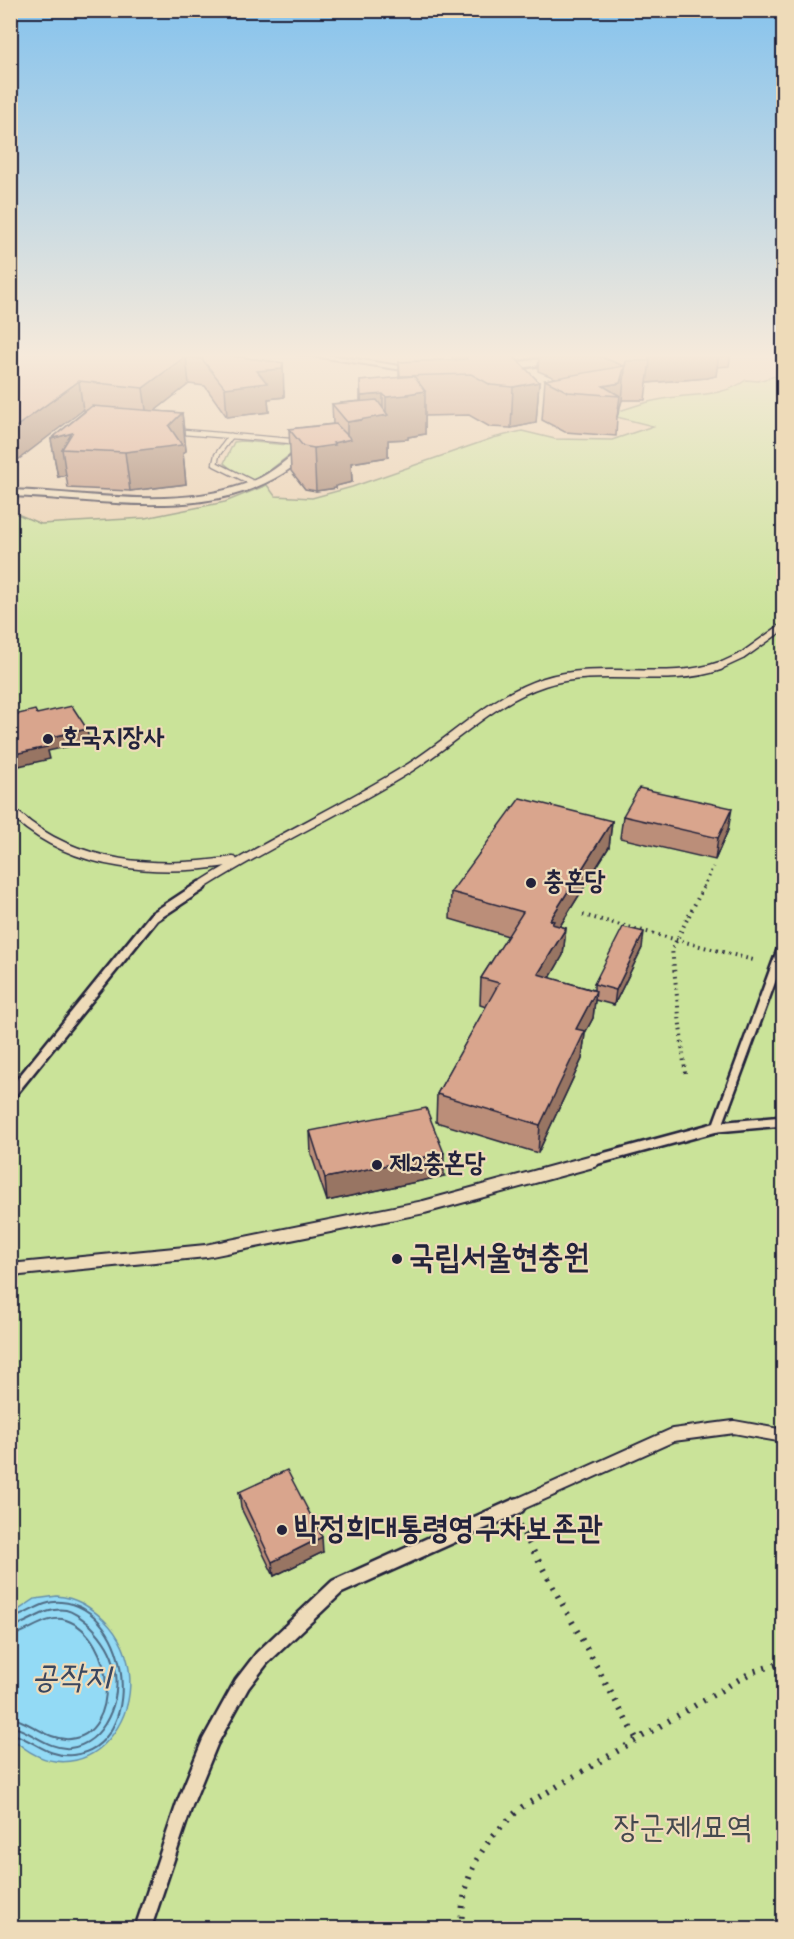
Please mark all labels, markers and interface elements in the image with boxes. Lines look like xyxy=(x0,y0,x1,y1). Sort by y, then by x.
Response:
place label: 호국지장사 xyxy=(60,720,165,758)
marker: 호국지장사 xyxy=(41,732,55,746)
place label: 충혼당 xyxy=(543,864,606,902)
marker: 충혼당 xyxy=(524,876,538,890)
place label: 제2충혼당 xyxy=(389,1146,486,1184)
marker: 제2충혼당 xyxy=(370,1158,384,1172)
place label: 국립서울현충원 xyxy=(409,1236,589,1283)
marker: 국립서울현충원 xyxy=(390,1252,404,1266)
place label: 박정희대통령영구차보존관 xyxy=(294,1507,603,1554)
marker: 박정희대통령영구차보존관 xyxy=(275,1523,289,1537)
water label: 공작지 xyxy=(31,1655,114,1703)
park label: 장군제1묘역 xyxy=(614,1806,752,1853)

